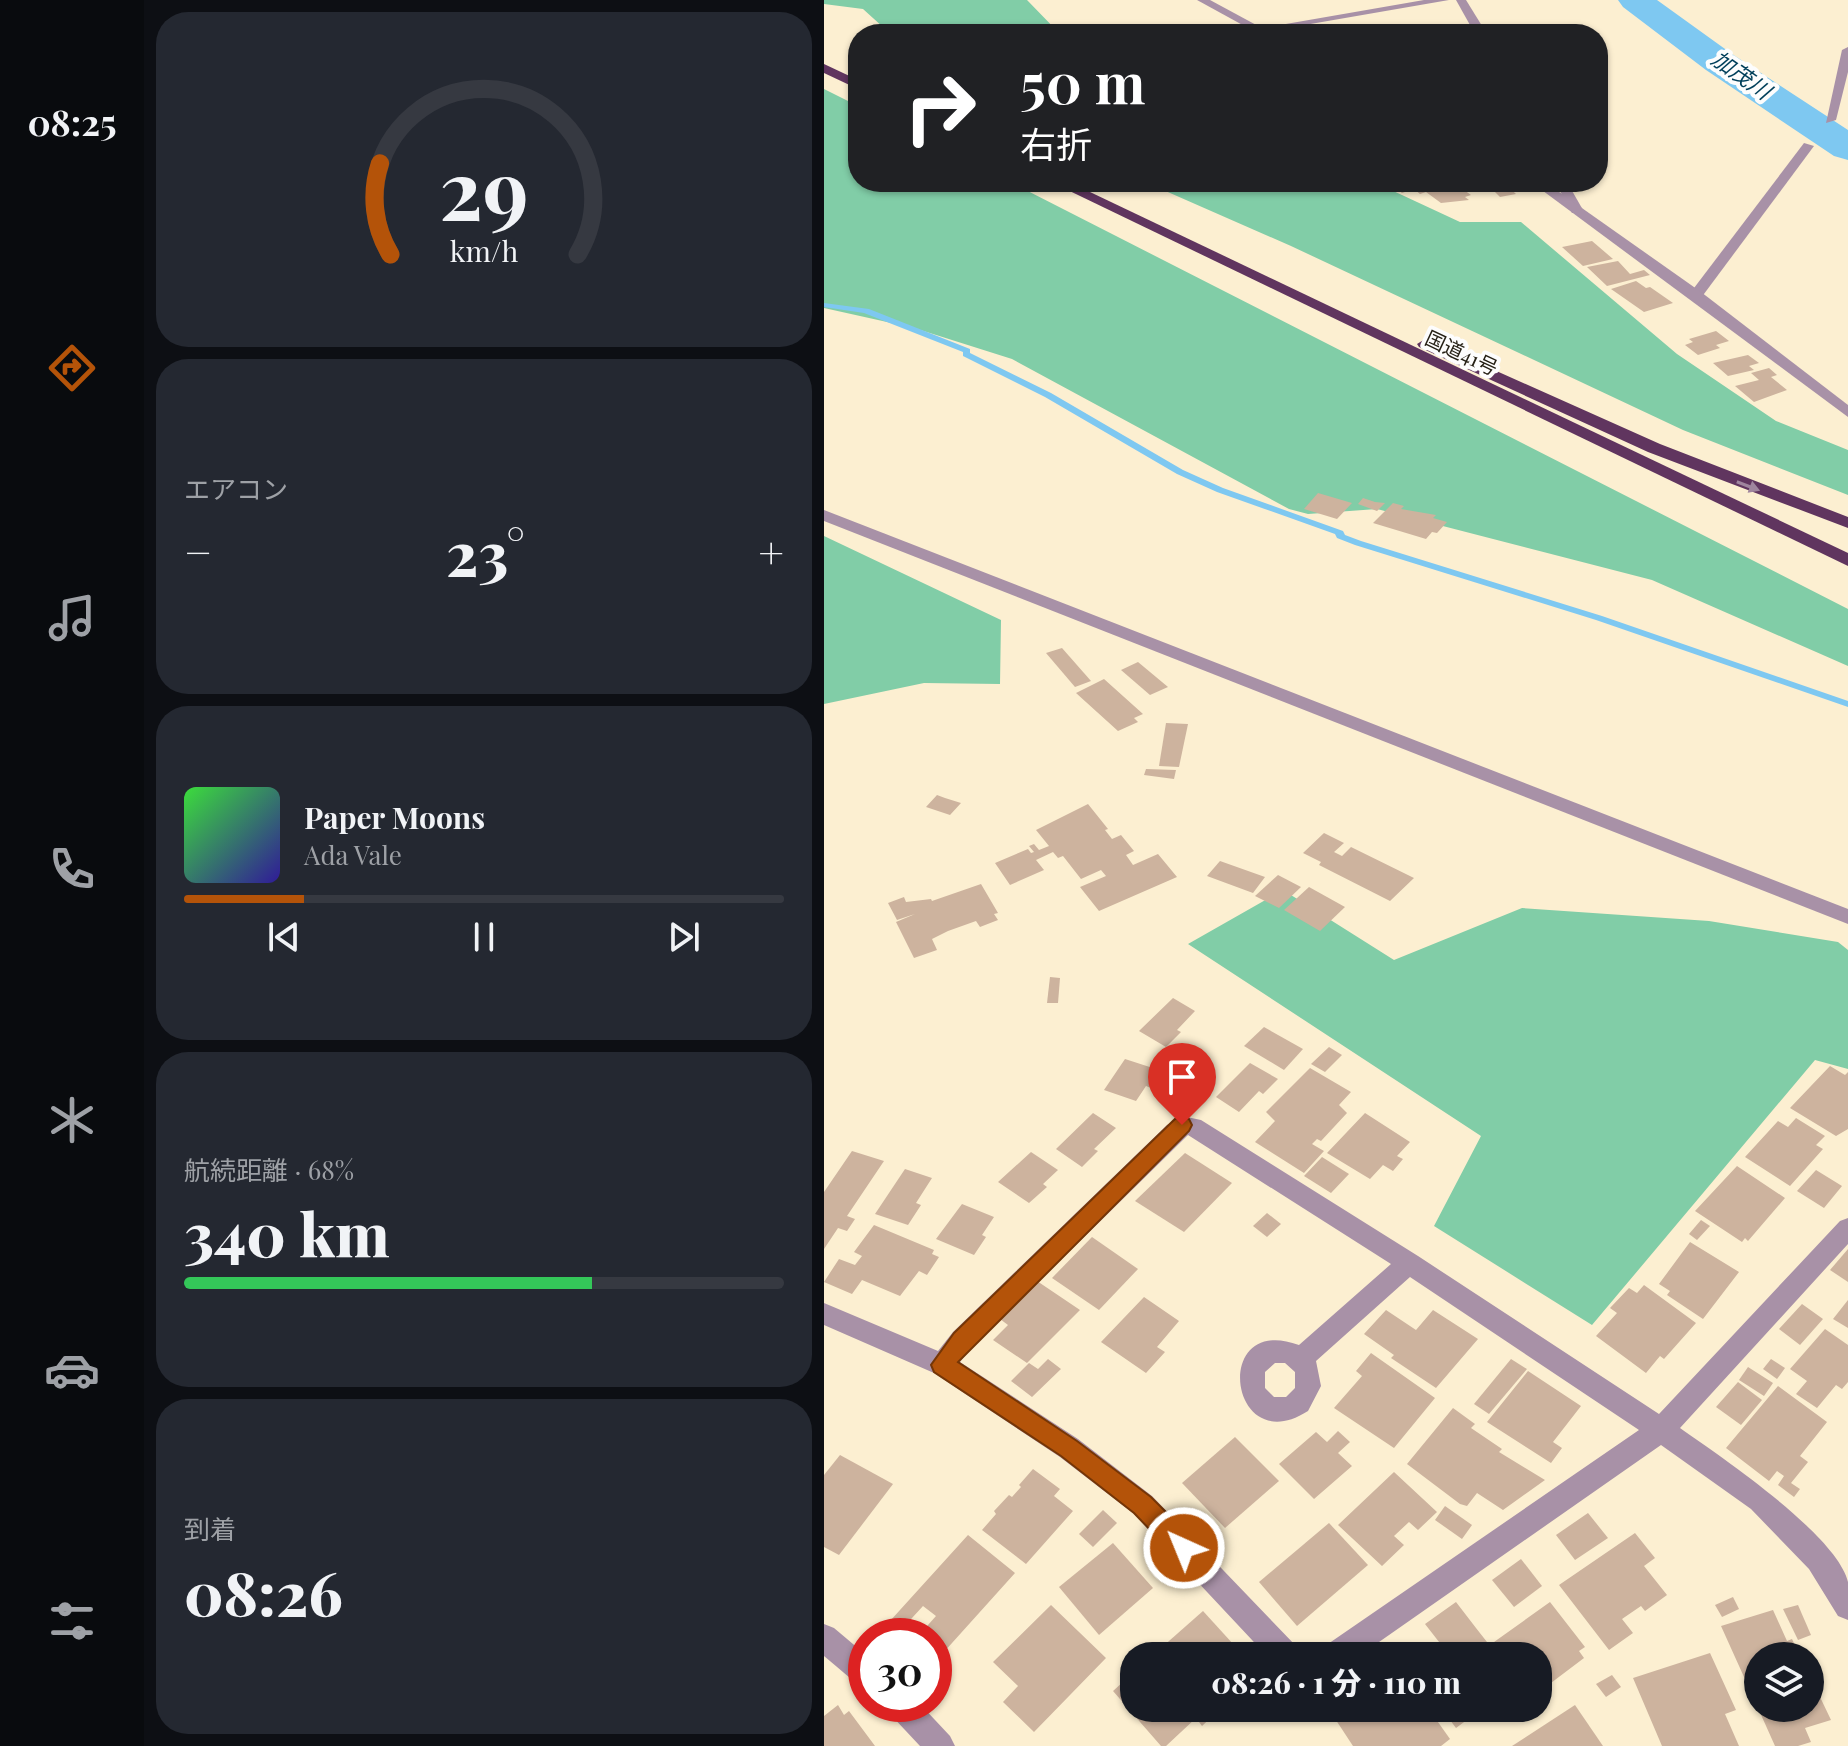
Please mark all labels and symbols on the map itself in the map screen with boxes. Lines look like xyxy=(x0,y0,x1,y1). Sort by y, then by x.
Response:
water label: 加茂川 xyxy=(1706,43,1779,106)
street label: 国道41号 xyxy=(1421,323,1503,381)
one-way arrow xyxy=(1737,480,1761,493)
pin xyxy=(1148,1043,1216,1125)
position arrow xyxy=(1142,1506,1226,1590)
speed limit sign: 30 xyxy=(848,1618,952,1722)

